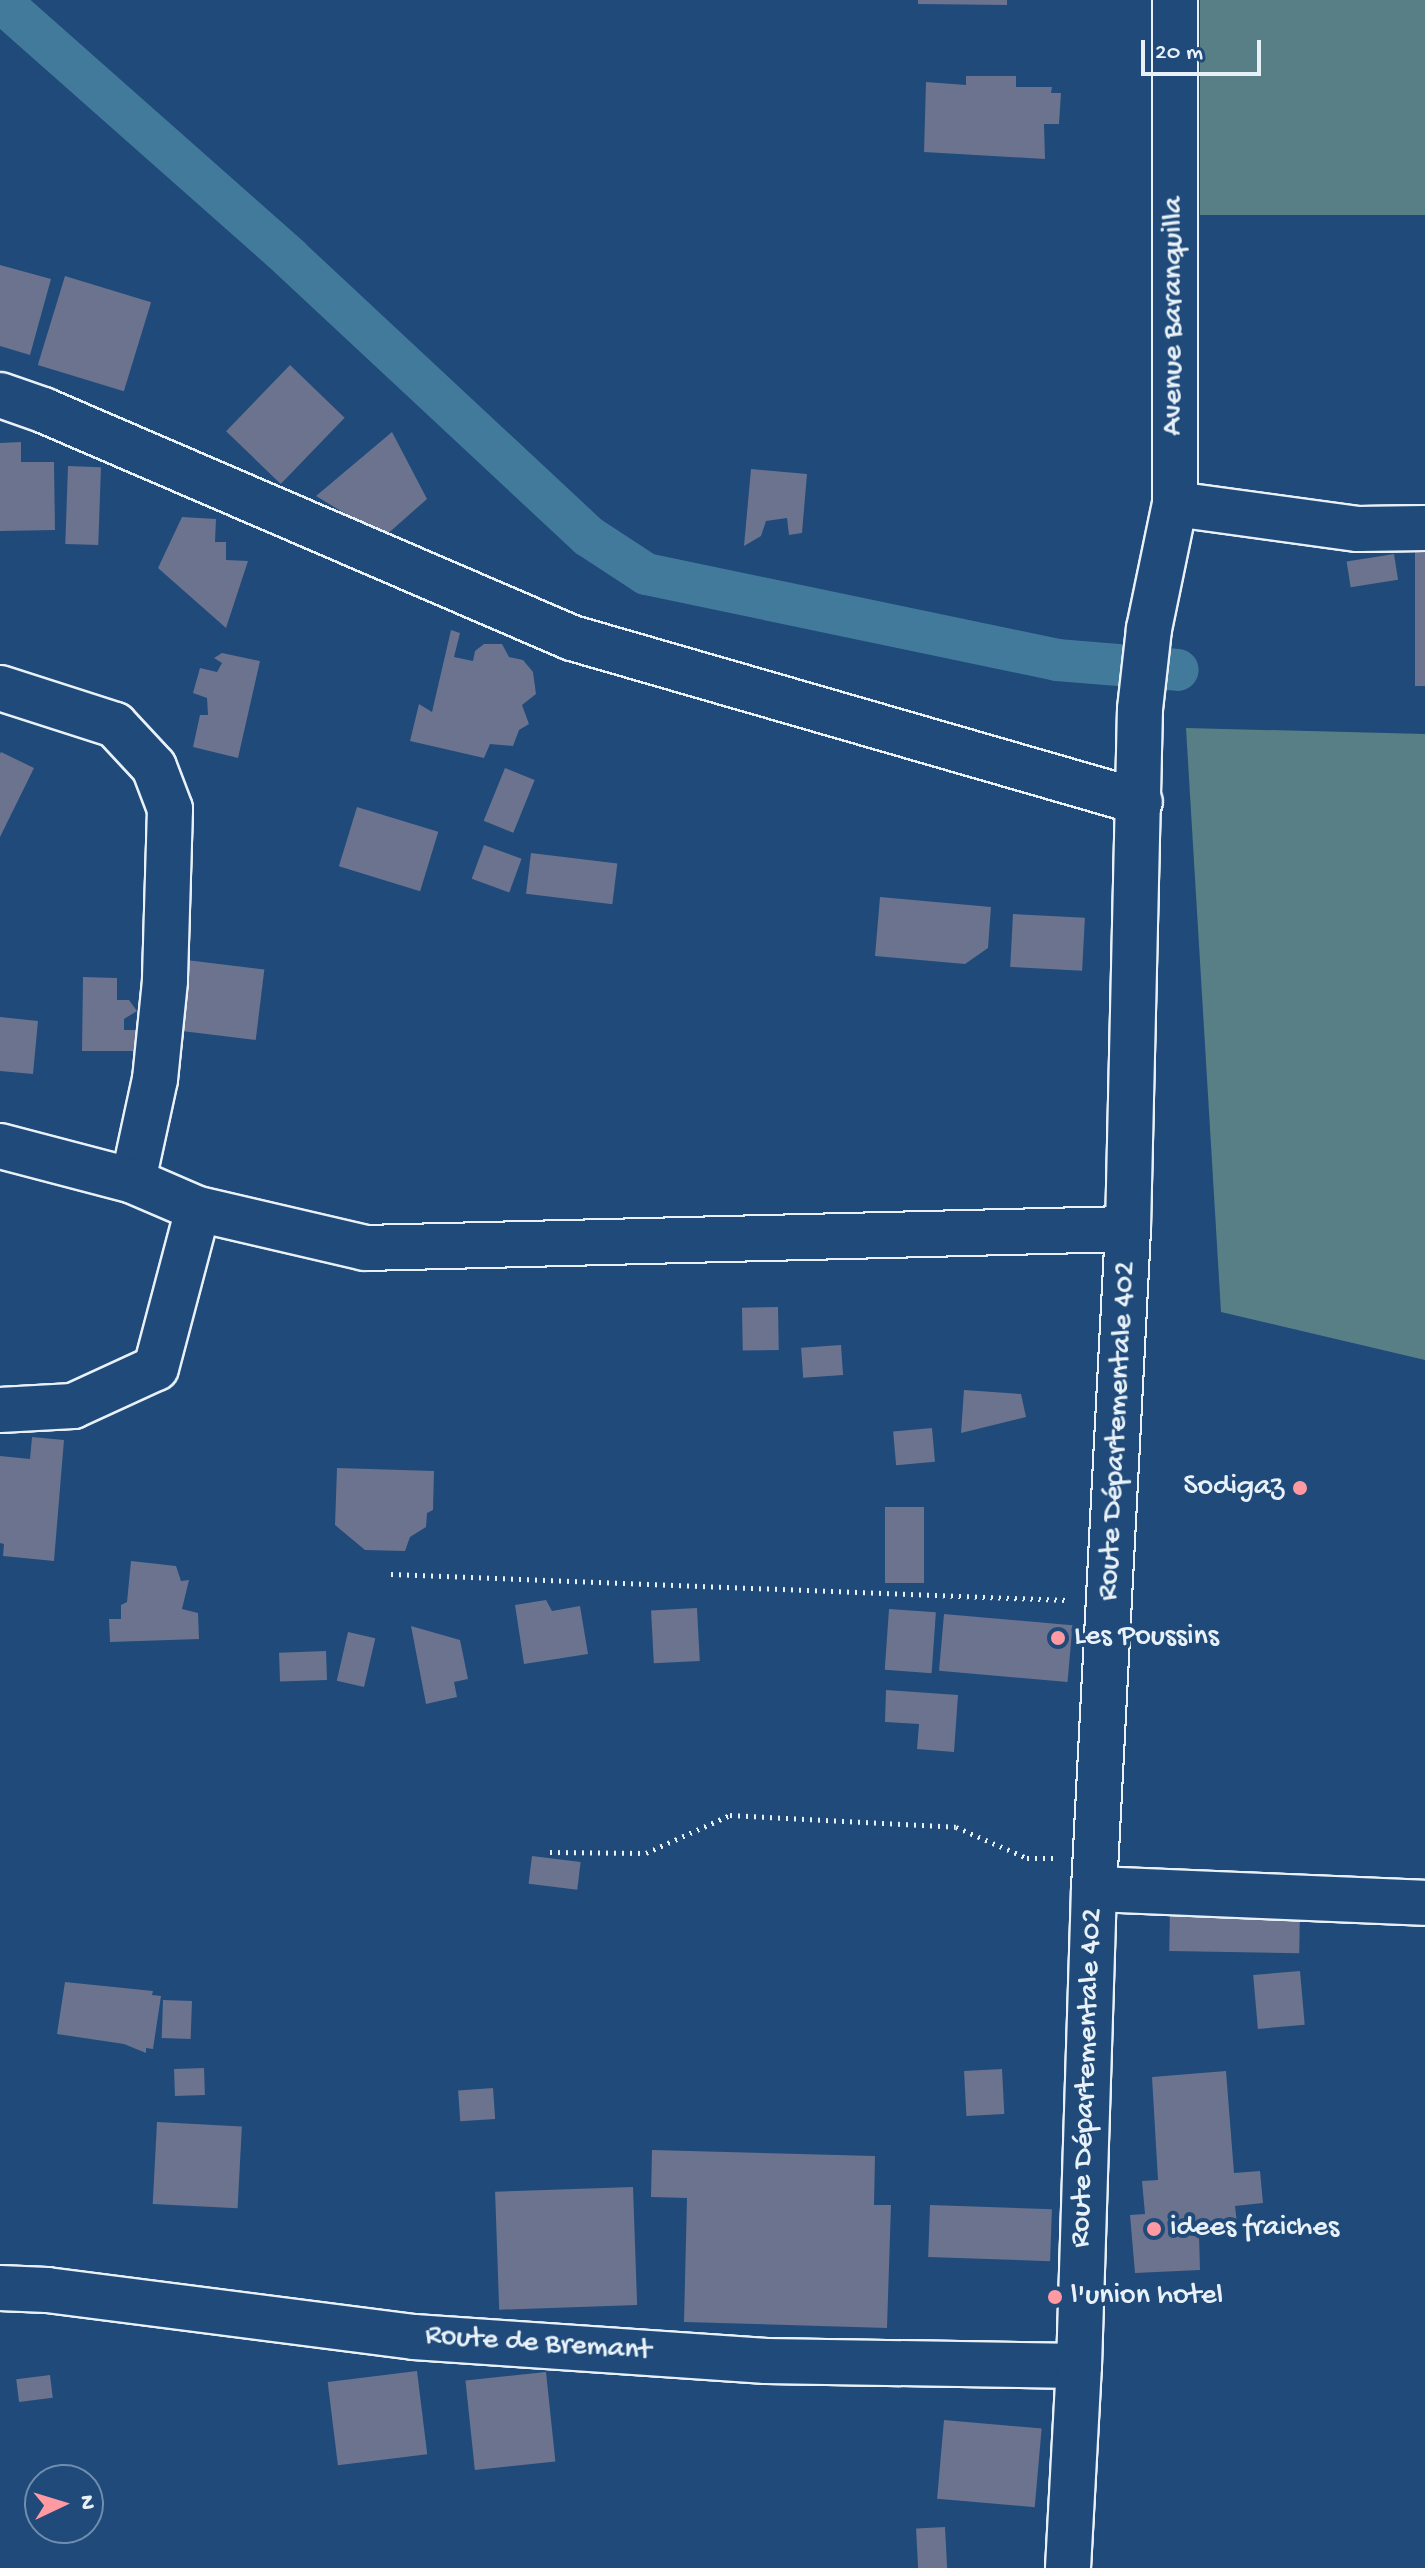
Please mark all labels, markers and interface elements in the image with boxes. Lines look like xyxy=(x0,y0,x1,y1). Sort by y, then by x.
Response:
scale bar xyxy=(1145,24,1265,74)
text: 20 m xyxy=(1155,39,1203,68)
street label: Avenue Baranquilla xyxy=(1157,196,1193,436)
street label: Route Départementale 402 xyxy=(1092,1260,1146,1602)
place label: Sodigaz xyxy=(1183,1470,1284,1506)
marker: Sodigaz xyxy=(1291,1479,1309,1497)
place label: Les Poussins xyxy=(1074,1620,1219,1656)
marker: Les Poussins xyxy=(1049,1629,1067,1647)
street label: Route Départementale 402 xyxy=(1064,1907,1112,2249)
place label: idees fraiches xyxy=(1170,2211,1339,2247)
marker: idees fraiches xyxy=(1145,2220,1163,2238)
place label: l'union hotel xyxy=(1071,2279,1223,2315)
marker: l'union hotel xyxy=(1046,2288,1064,2306)
street label: Route de Bremant xyxy=(424,2319,652,2371)
north arrow xyxy=(24,2464,104,2544)
text: N xyxy=(72,2494,99,2511)

